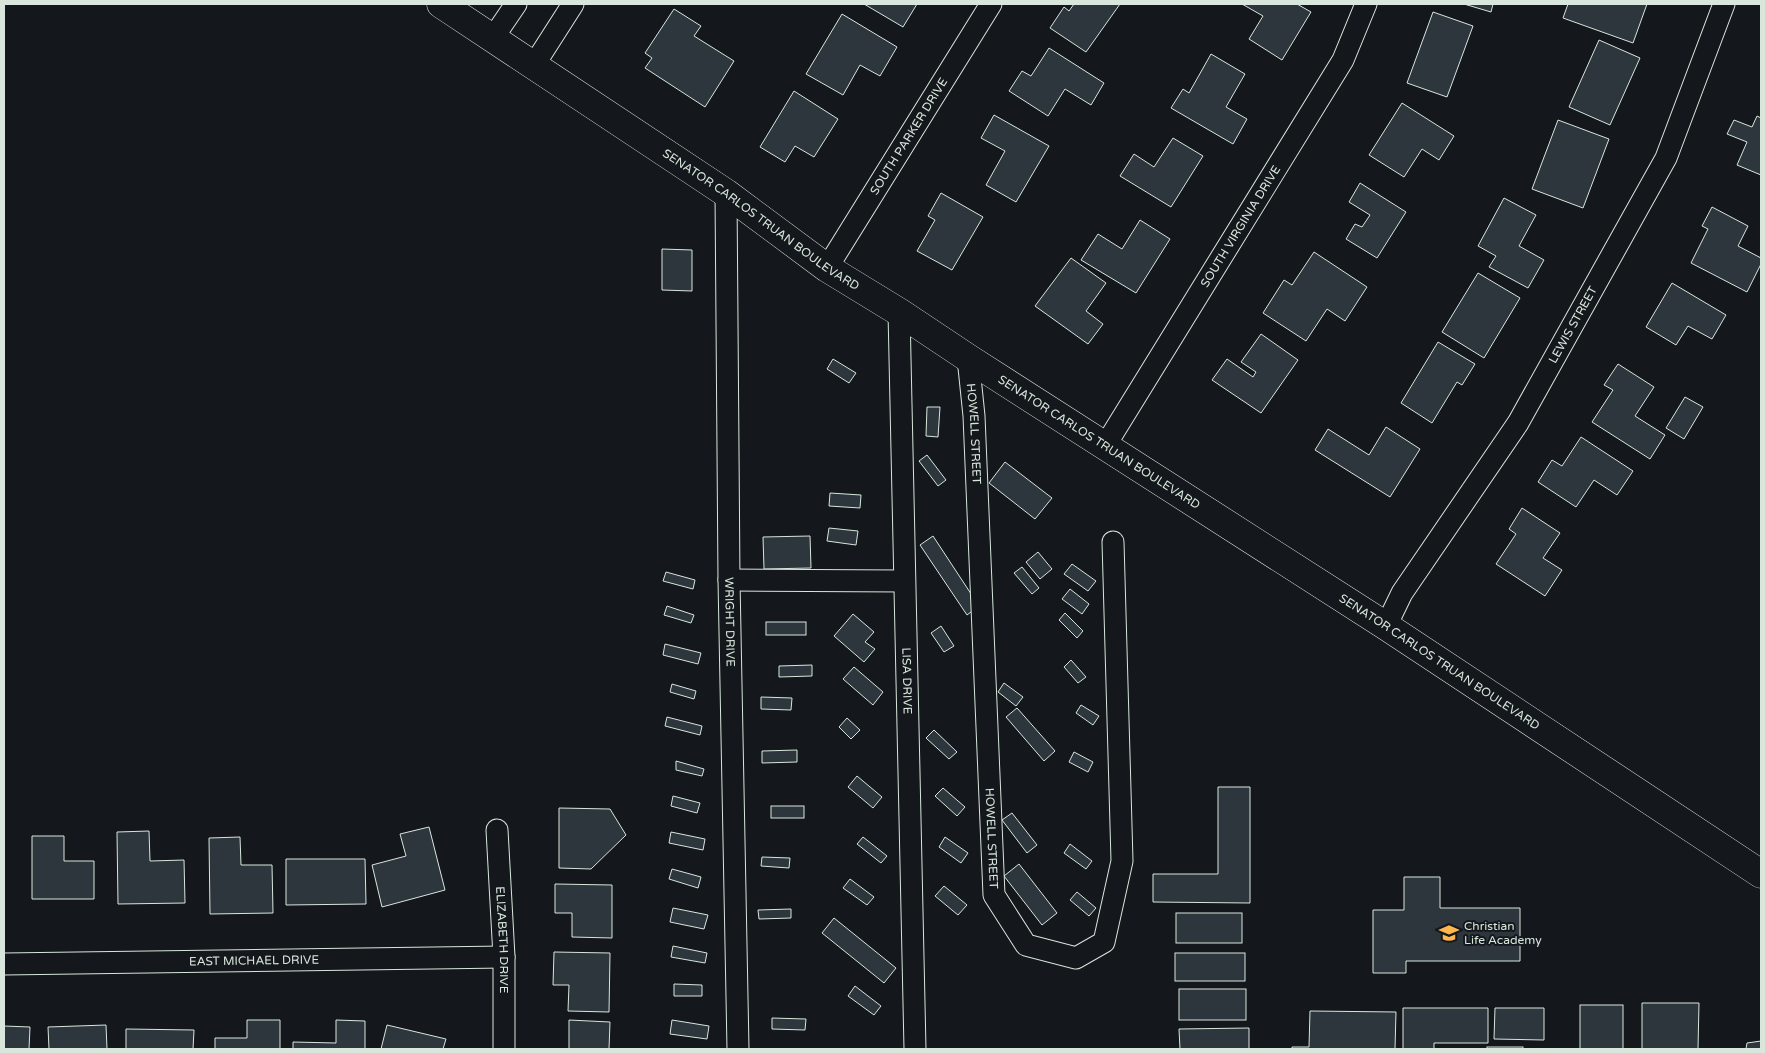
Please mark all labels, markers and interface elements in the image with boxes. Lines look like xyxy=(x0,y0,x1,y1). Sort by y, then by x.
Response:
street label: SOUTH PARKER DRIVE xyxy=(867,75,951,197)
street label: SENATOR CARLOS TRUAN BOULEVARD xyxy=(660,146,862,293)
street label: SOUTH VIRGINIA DRIVE xyxy=(1198,163,1283,290)
street label: LEWIS STREET xyxy=(1546,283,1600,366)
street label: SENATOR CARLOS TRUAN BOULEVARD xyxy=(996,372,1203,512)
street label: HOWELL STREET xyxy=(964,383,984,485)
street label: WRIGHT DRIVE xyxy=(722,577,738,667)
street label: SENATOR CARLOS TRUAN BOULEVARD xyxy=(1337,591,1542,733)
street label: LISA DRIVE xyxy=(899,647,915,715)
street label: HOWELL STREET xyxy=(983,788,1001,890)
street label: ELIZABETH DRIVE xyxy=(493,886,511,994)
place label: Christian Life Academy xyxy=(1464,919,1542,947)
school or university icon: Christian Life Academy xyxy=(1438,922,1460,944)
street label: EAST MICHAEL DRIVE xyxy=(189,953,319,968)

